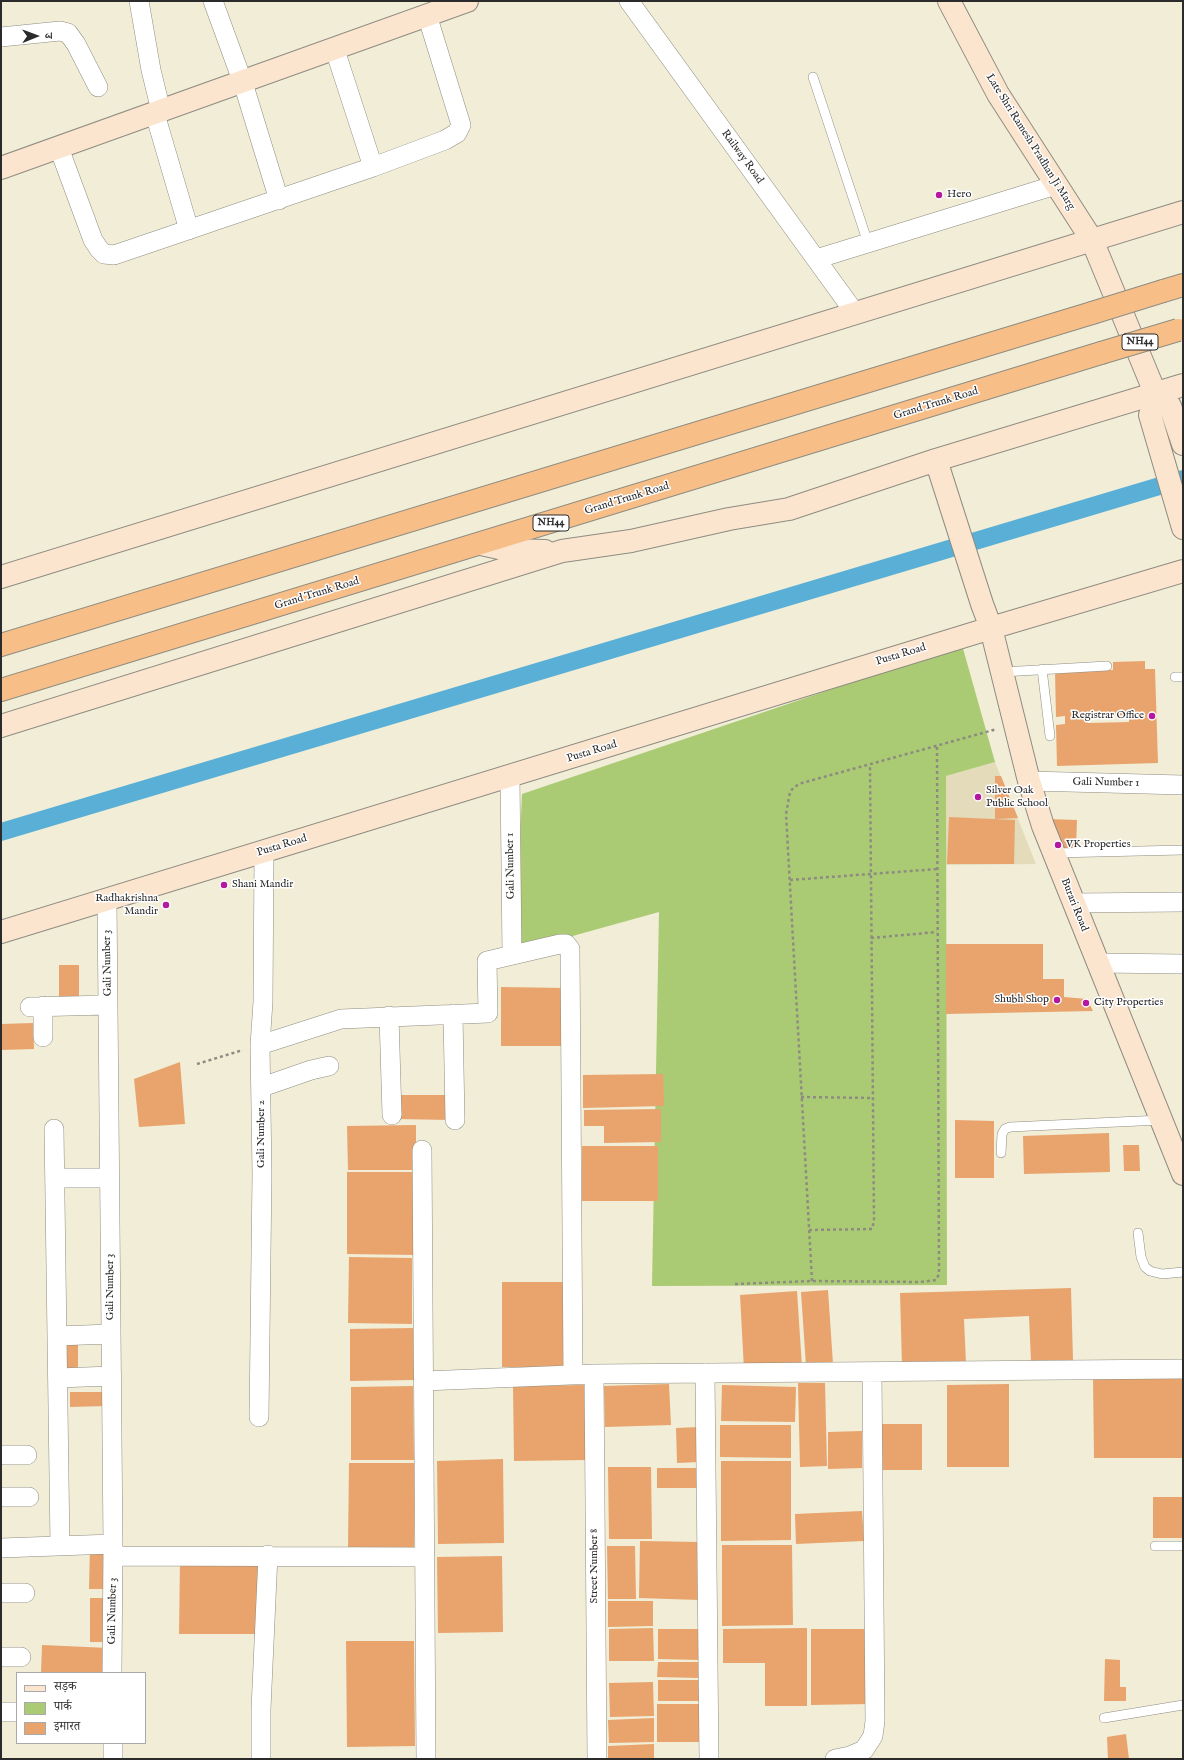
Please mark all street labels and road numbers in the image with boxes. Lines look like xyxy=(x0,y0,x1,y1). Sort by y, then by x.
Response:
street label: Late Shri Ramesh Pradhan Ji Marg xyxy=(983,71,1077,213)
street label: Railway Road xyxy=(718,127,766,187)
road number: NH44 xyxy=(1122,334,1158,350)
street label: Grand Trunk Road xyxy=(892,385,980,423)
street label: Grand Trunk Road xyxy=(583,480,671,518)
road number: NH44 xyxy=(533,515,569,531)
street label: Grand Trunk Road xyxy=(273,575,361,613)
street label: Pusta Road xyxy=(874,641,928,669)
street label: Pusta Road xyxy=(565,738,619,766)
street label: Gali Number 1 xyxy=(1073,776,1139,790)
street label: Pusta Road xyxy=(255,832,309,860)
street label: Gali Number 1 xyxy=(504,833,518,899)
street label: Burari Road xyxy=(1057,877,1091,933)
street label: Gali Number 3 xyxy=(101,930,115,996)
street label: Gali Number 2 xyxy=(255,1100,269,1168)
street label: Gali Number 3 xyxy=(104,1254,118,1320)
street label: Street Number 8 xyxy=(588,1529,602,1603)
street label: Gali Number 3 xyxy=(106,1578,120,1644)

